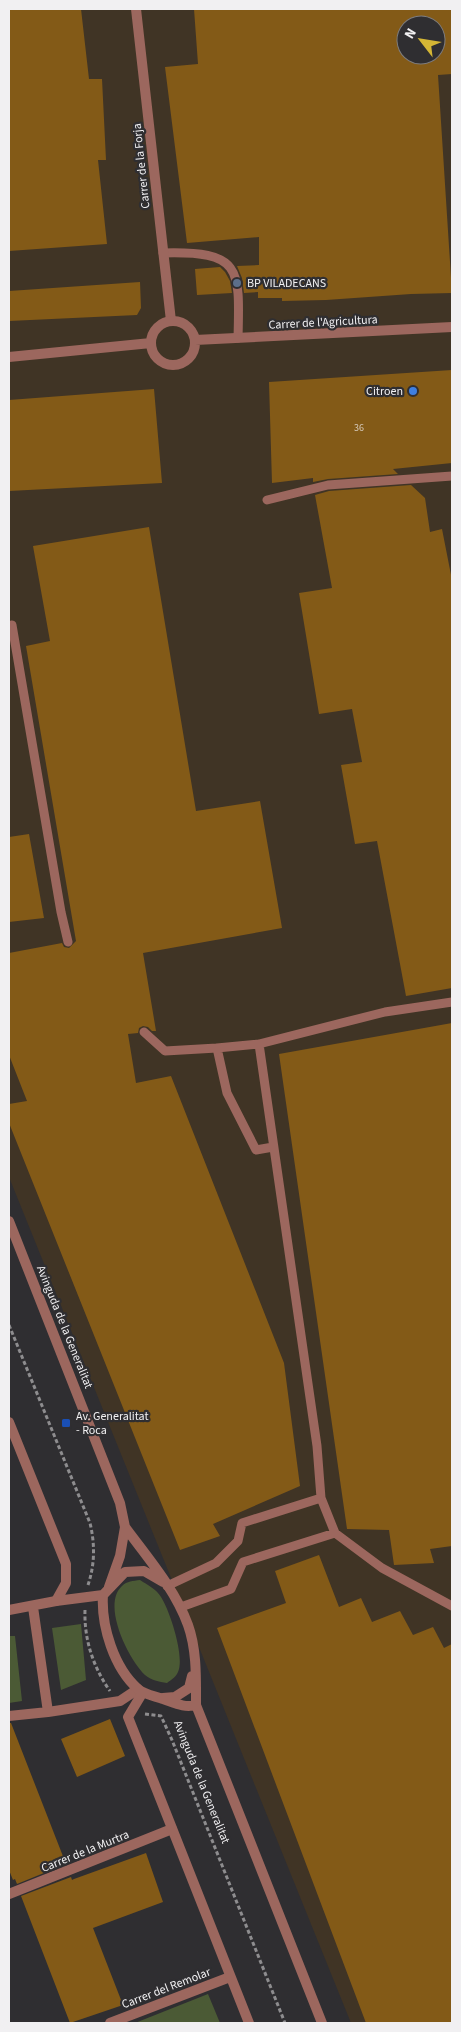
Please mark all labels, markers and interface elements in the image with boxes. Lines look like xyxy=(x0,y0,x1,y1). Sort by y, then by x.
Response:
north arrow xyxy=(396,15,446,65)
text: N xyxy=(400,25,422,43)
street label: Carrer de la Forja xyxy=(129,122,154,209)
place label: BP VILADECANS xyxy=(247,275,326,292)
marker: BP VILADECANS xyxy=(231,277,243,289)
street label: Carrer de l'Agricultura xyxy=(268,311,378,334)
place label: Citroen xyxy=(366,383,403,400)
marker: Citroen xyxy=(407,385,419,397)
house number: 36 xyxy=(354,421,364,435)
street label: Avinguda de la Generalitat xyxy=(32,1263,97,1391)
place label: Av. Generalitat - Roca xyxy=(76,1408,149,1439)
marker: Av. Generalitat - Roca xyxy=(60,1417,72,1429)
street label: Avinguda de la Generalitat xyxy=(169,1718,234,1846)
street label: Carrer de la Murtra xyxy=(39,1826,132,1877)
street label: Carrer del Remolar xyxy=(119,1963,214,2013)

